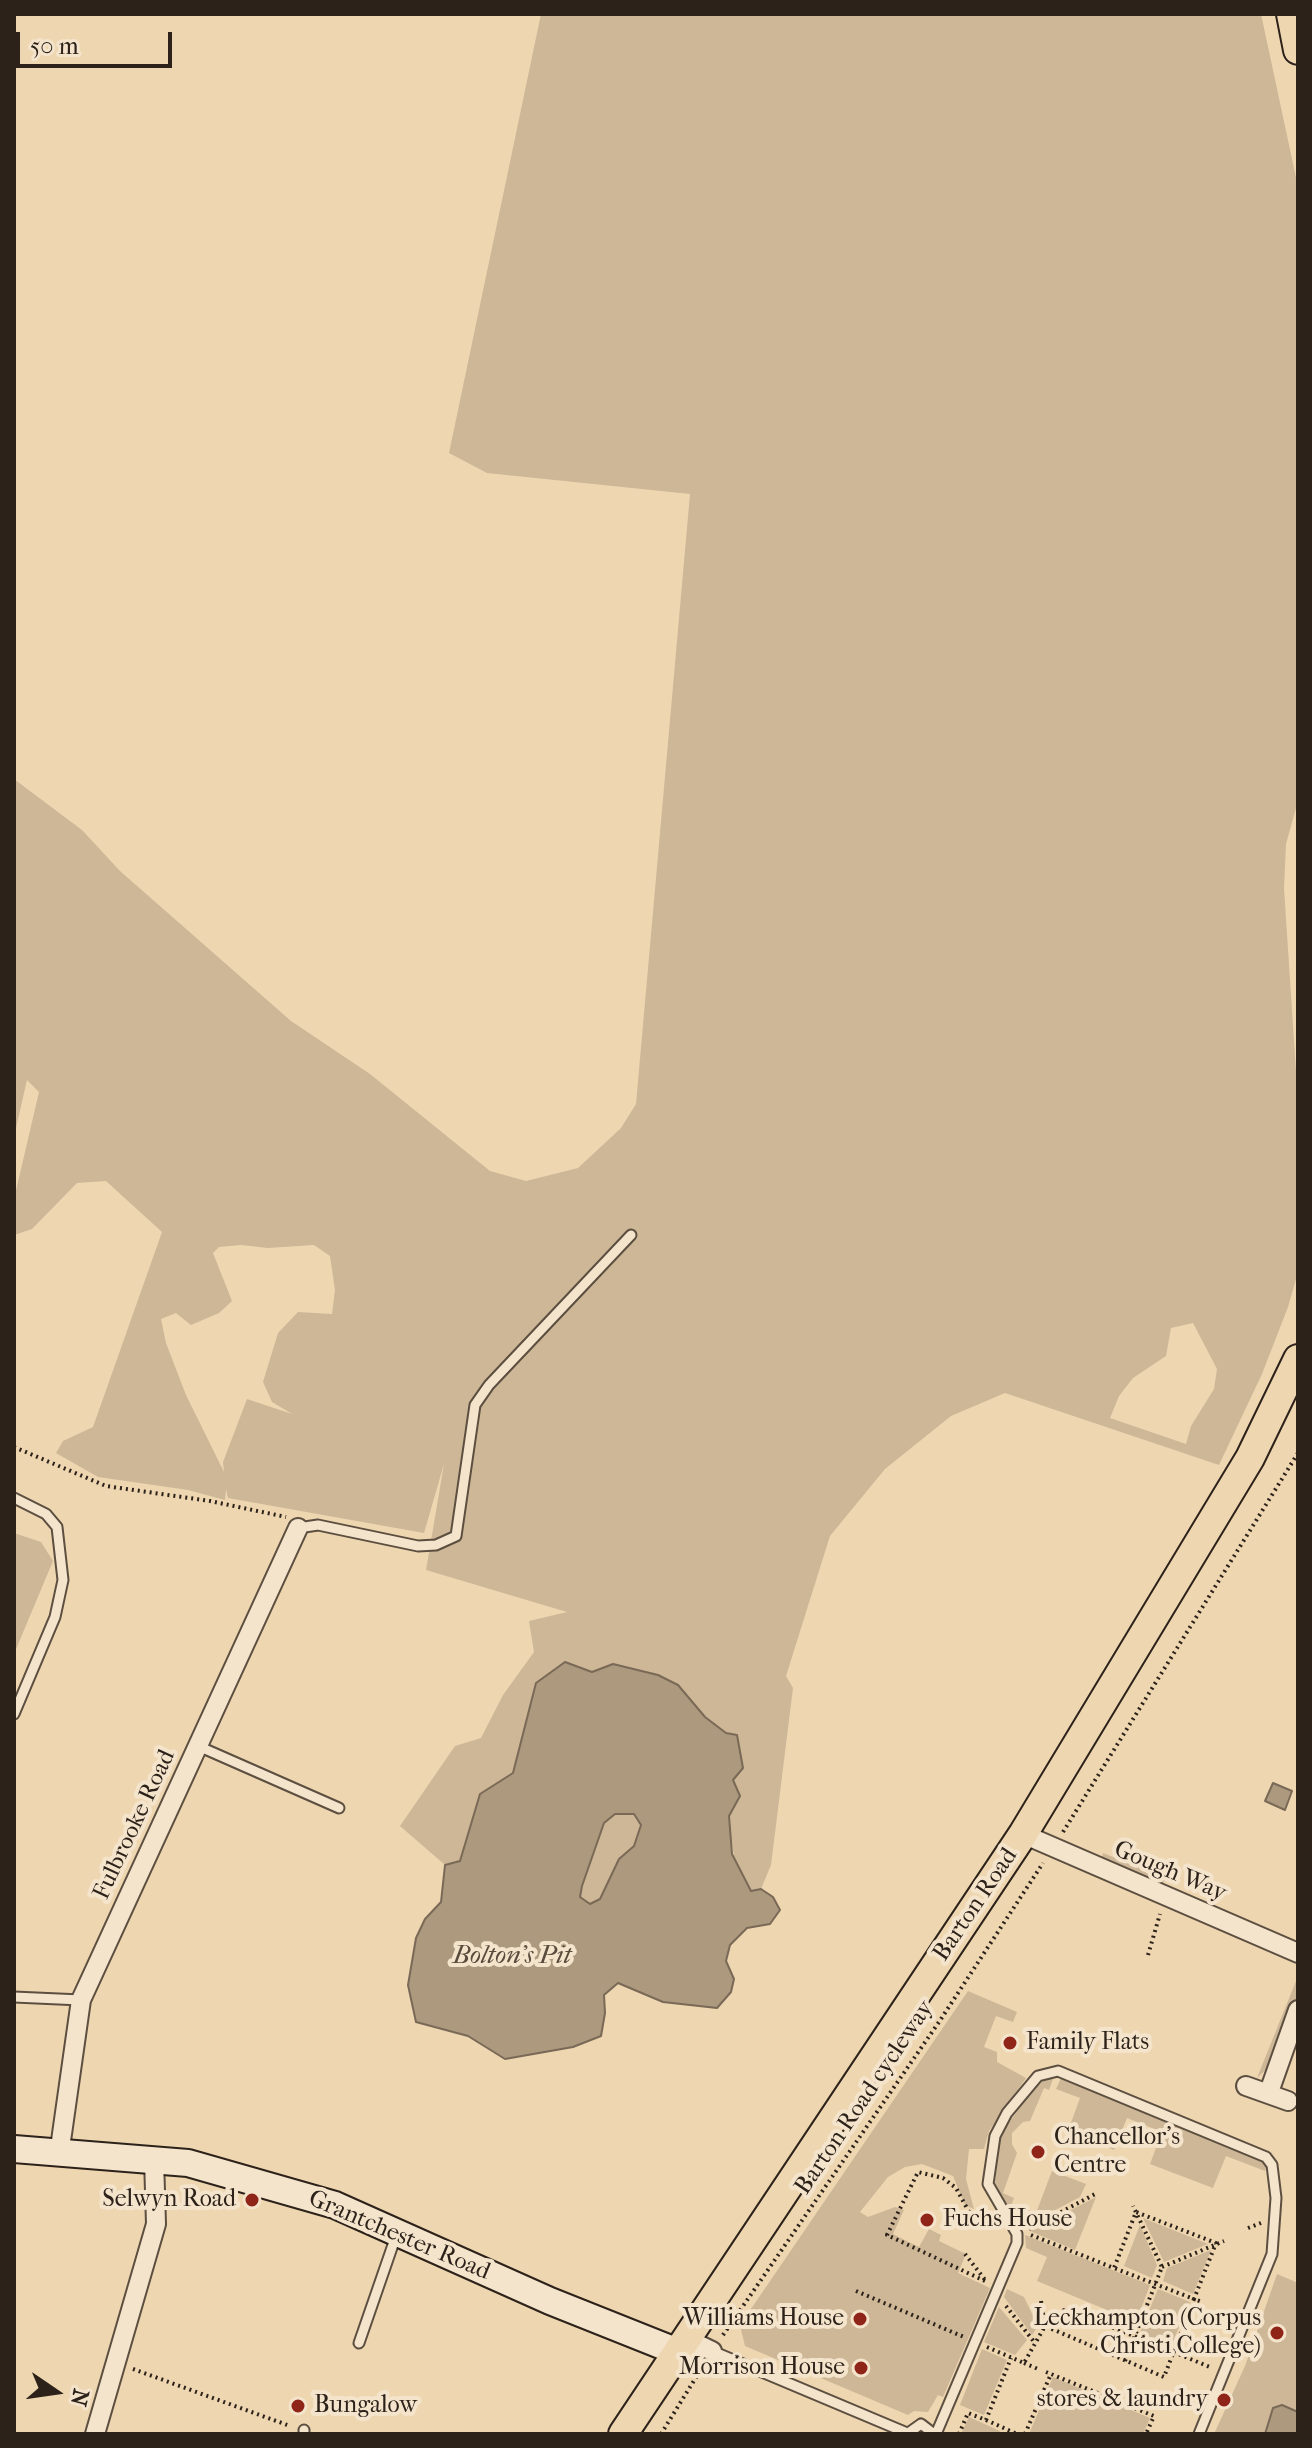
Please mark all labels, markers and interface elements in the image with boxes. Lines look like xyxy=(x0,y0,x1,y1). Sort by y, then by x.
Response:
scale bar xyxy=(20,16,176,66)
text: 50 m xyxy=(30,32,79,60)
street label: Fulbrooke Road xyxy=(88,1745,182,1905)
street label: Gough Way xyxy=(1109,1835,1231,1909)
street label: Barton Road xyxy=(928,1843,1024,1967)
water label: Bolton’s Pit xyxy=(453,1941,571,1973)
street label: Barton Road cycleway xyxy=(789,1996,941,2200)
place label: Family Flats xyxy=(1026,2029,1149,2057)
marker: Family Flats xyxy=(1001,2034,1019,2052)
place label: Chancellor's Centre xyxy=(1054,2124,1180,2180)
marker: Chancellor's Centre xyxy=(1029,2143,1047,2161)
street label: Grantchester Road xyxy=(304,2185,494,2287)
place label: Selwyn Road xyxy=(102,2186,236,2214)
marker: Selwyn Road xyxy=(243,2191,261,2209)
place label: Fuchs House xyxy=(943,2206,1072,2234)
marker: Fuchs House xyxy=(918,2211,936,2229)
place label: Williams House xyxy=(683,2305,844,2333)
place label: Leckhampton (Corpus Christi College) xyxy=(1033,2305,1261,2361)
marker: Williams House xyxy=(851,2310,869,2328)
marker: Leckhampton (Corpus Christi College) xyxy=(1268,2324,1286,2342)
north arrow xyxy=(16,2352,96,2432)
place label: Morrison House xyxy=(679,2354,845,2382)
marker: Morrison House xyxy=(852,2359,870,2377)
text: N xyxy=(65,2386,94,2408)
place label: stores & laundry xyxy=(1037,2386,1208,2414)
marker: stores & laundry xyxy=(1215,2391,1233,2409)
place label: Bungalow xyxy=(314,2392,417,2420)
marker: Bungalow xyxy=(289,2397,307,2415)

